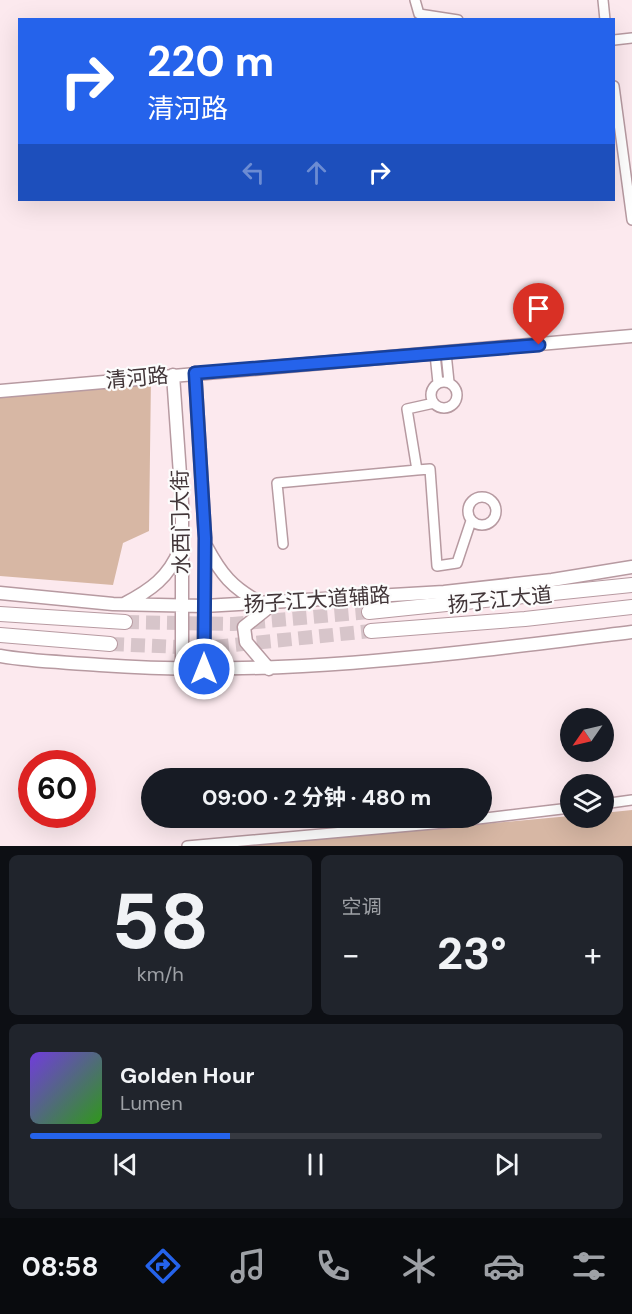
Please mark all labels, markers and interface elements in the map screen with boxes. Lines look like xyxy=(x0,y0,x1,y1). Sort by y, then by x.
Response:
text: 220 m xyxy=(147,34,274,89)
icon: right xyxy=(48,42,126,120)
text: 清河路 xyxy=(147,91,228,126)
icon: left xyxy=(237,156,270,189)
icon: ahead xyxy=(300,156,333,189)
icon: right xyxy=(363,156,396,189)
pin xyxy=(513,283,564,345)
icon: arrive xyxy=(522,292,555,325)
street label: 清河路 xyxy=(104,361,170,395)
street label: 水西门大街 xyxy=(166,469,196,575)
street label: 扬子江大道辅路 xyxy=(243,581,391,619)
street label: 扬子江大道 xyxy=(446,581,554,619)
position arrow xyxy=(172,637,236,701)
north arrow xyxy=(560,708,614,762)
map controls xyxy=(560,708,614,828)
speed limit sign: 60 xyxy=(18,750,96,828)
button: layers xyxy=(560,774,614,828)
text: 09:00 · 2 分钟 · 480 m xyxy=(202,783,431,812)
text: 58 xyxy=(111,871,209,972)
text: 空调 xyxy=(342,894,382,920)
text: 23° xyxy=(437,924,506,983)
text: − xyxy=(342,933,360,976)
text: + xyxy=(584,933,602,976)
text: km/h xyxy=(137,961,184,987)
text: Golden Hour xyxy=(120,1061,255,1090)
text: Lumen xyxy=(120,1090,183,1116)
icon: previous xyxy=(109,1148,142,1181)
icon: pause xyxy=(299,1148,332,1181)
icon: next xyxy=(490,1148,523,1181)
icon: directions xyxy=(142,1245,184,1287)
icon: music xyxy=(227,1245,269,1287)
icon: phone xyxy=(312,1245,354,1287)
icon: climate xyxy=(398,1245,440,1287)
icon: car xyxy=(483,1245,525,1287)
icon: filters xyxy=(568,1245,610,1287)
text: 08:58 xyxy=(22,1249,98,1284)

